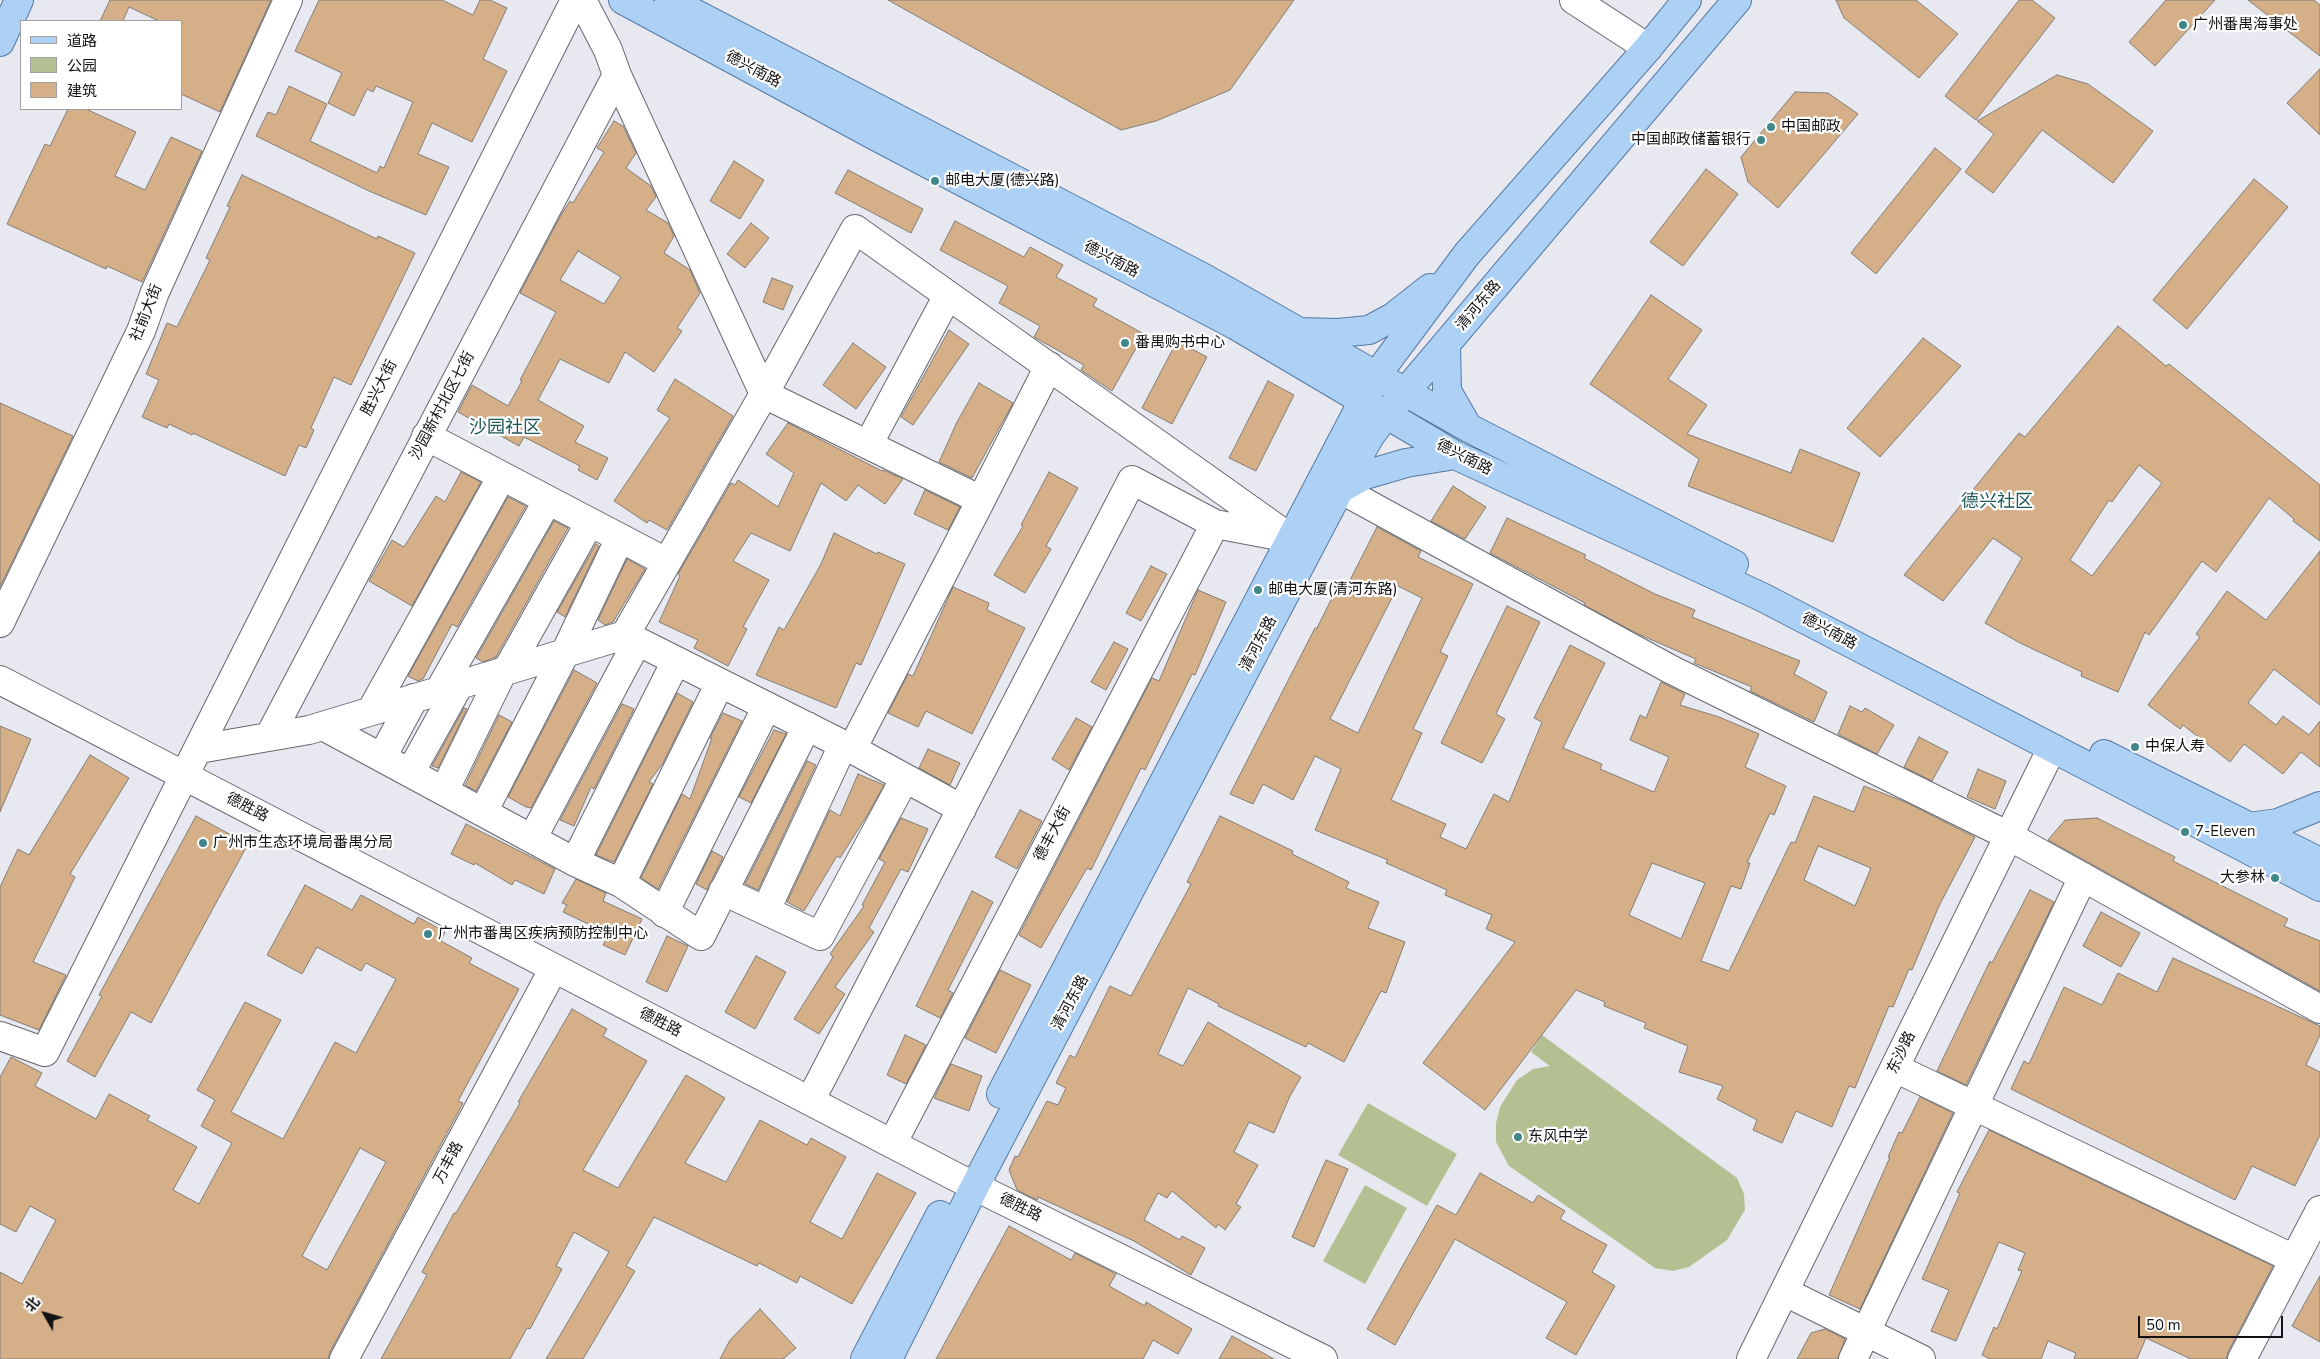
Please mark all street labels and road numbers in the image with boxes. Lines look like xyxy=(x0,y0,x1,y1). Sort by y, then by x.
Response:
street label: 德兴南路 xyxy=(722,48,784,92)
street label: 德兴南路 xyxy=(1080,238,1142,282)
street label: 清河东路 xyxy=(1453,277,1505,335)
street label: 社前大街 xyxy=(127,282,167,344)
street label: 沙园新村北区七街 xyxy=(407,349,479,463)
street label: 胜兴大街 xyxy=(358,357,402,419)
street label: 德兴南路 xyxy=(1433,436,1495,480)
street label: 德兴南路 xyxy=(1798,610,1860,654)
street label: 清河东路 xyxy=(1237,613,1281,675)
street label: 德胜路 xyxy=(223,790,271,826)
street label: 德丰大街 xyxy=(1031,803,1075,865)
street label: 清河东路 xyxy=(1049,972,1093,1034)
street label: 德胜路 xyxy=(636,1005,684,1041)
street label: 东沙路 xyxy=(1884,1029,1920,1077)
street label: 万丰路 xyxy=(430,1139,468,1187)
street label: 德胜路 xyxy=(996,1190,1044,1226)

